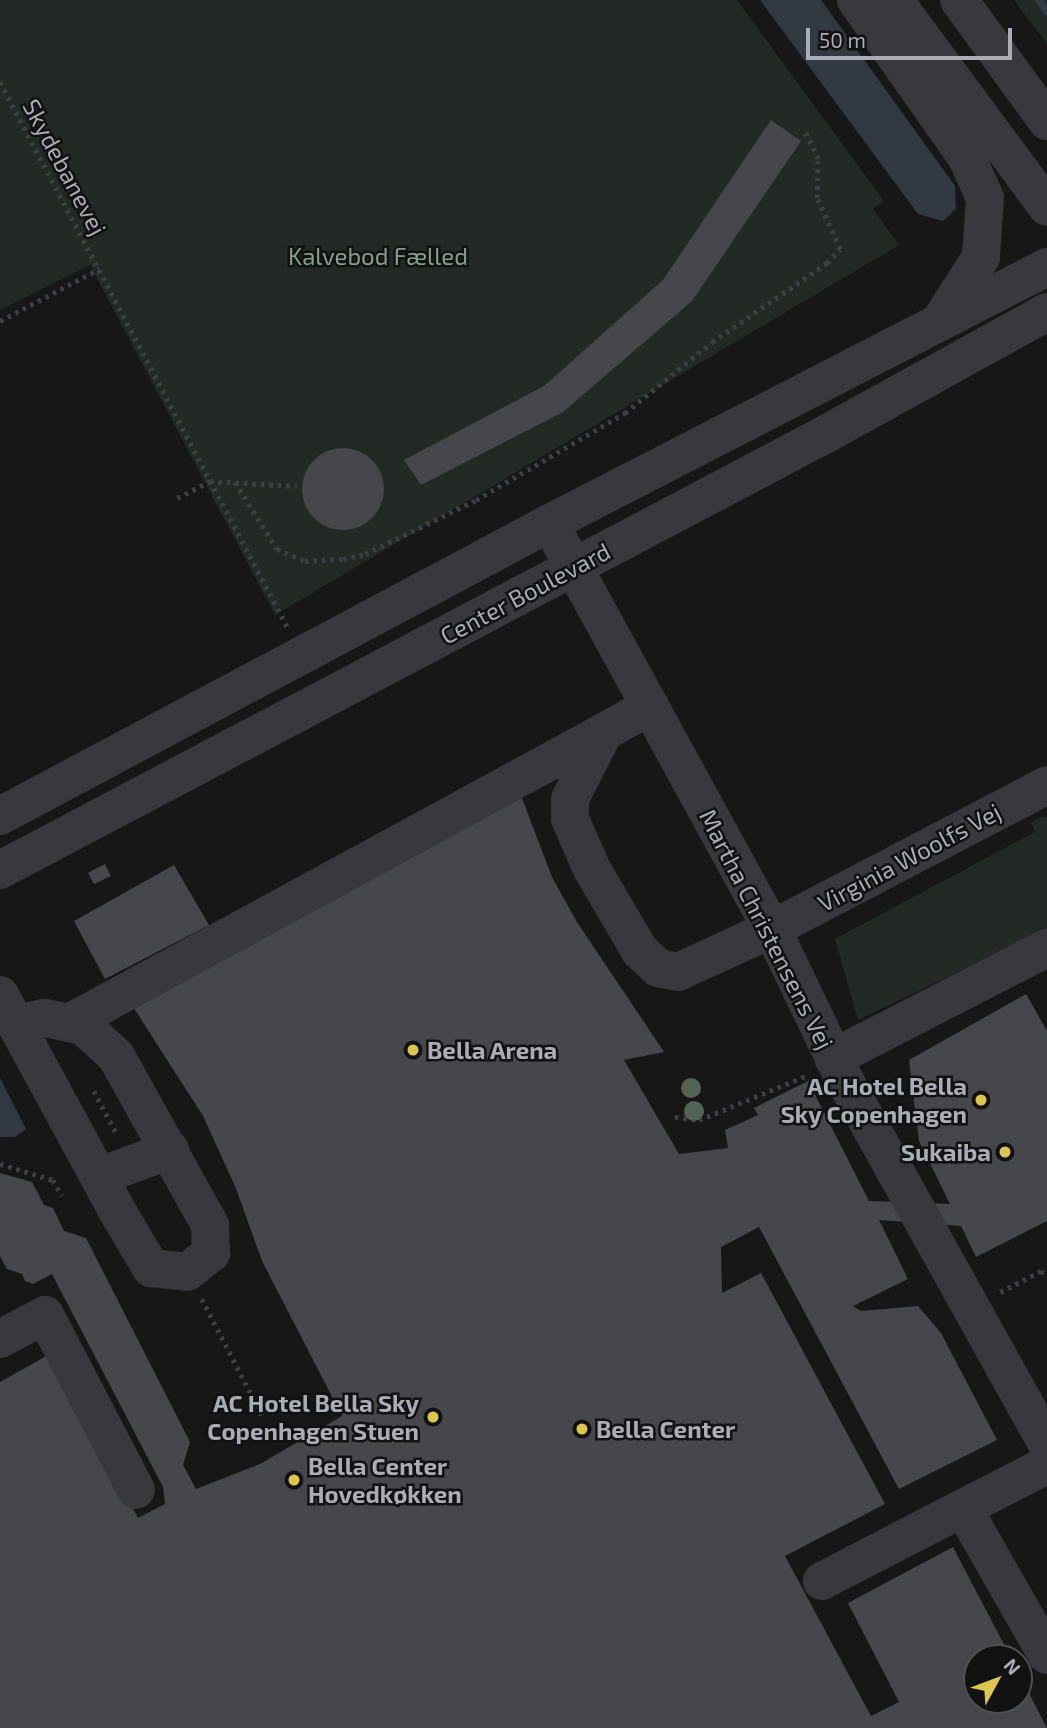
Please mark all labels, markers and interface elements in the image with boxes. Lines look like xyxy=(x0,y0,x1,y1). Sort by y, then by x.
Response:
scale bar xyxy=(809,14,1016,58)
text: 50 m xyxy=(819,27,866,52)
street label: Skydebanevej xyxy=(17,94,113,240)
park label: Kalvebod Fælled xyxy=(288,242,468,270)
street label: Center Boulevard xyxy=(435,536,615,650)
street label: Virginia Woolfs Vej xyxy=(812,796,1006,918)
street label: Martha Christensens Vej xyxy=(694,804,840,1054)
place label: Bella Arena xyxy=(427,1036,558,1064)
marker: Bella Arena xyxy=(405,1042,421,1058)
place label: AC Hotel Bella Sky Copenhagen xyxy=(780,1072,967,1128)
marker: AC Hotel Bella Sky Copenhagen xyxy=(973,1092,989,1108)
place label: Sukaiba xyxy=(901,1138,991,1166)
marker: Sukaiba xyxy=(997,1144,1013,1160)
place label: AC Hotel Bella Sky Copenhagen Stuen xyxy=(207,1389,419,1445)
marker: AC Hotel Bella Sky Copenhagen Stuen xyxy=(425,1409,441,1425)
place label: Bella Center xyxy=(596,1415,735,1443)
marker: Bella Center xyxy=(574,1421,590,1437)
place label: Bella Center Hovedkøkken xyxy=(308,1452,462,1508)
marker: Bella Center Hovedkøkken xyxy=(286,1472,302,1488)
north arrow xyxy=(963,1644,1033,1714)
text: N xyxy=(1000,1653,1026,1679)

